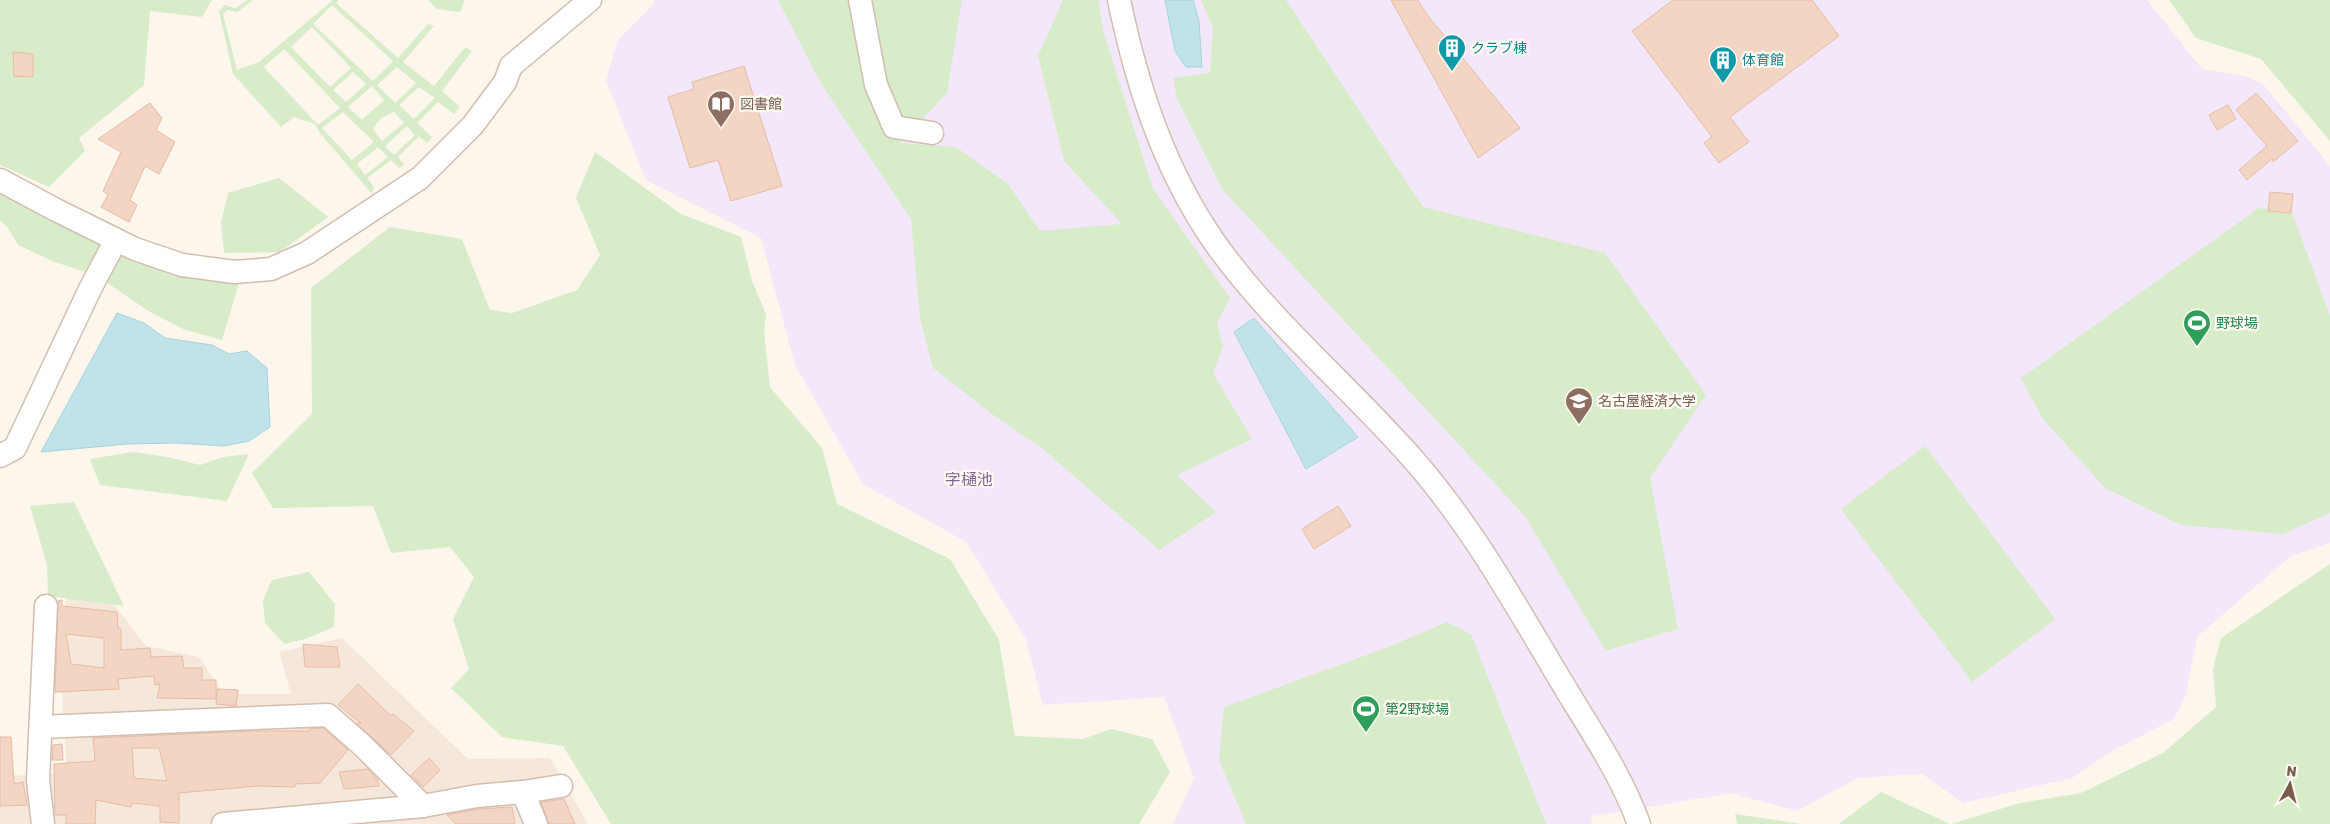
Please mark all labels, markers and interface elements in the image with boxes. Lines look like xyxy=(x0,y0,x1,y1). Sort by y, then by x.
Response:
building icon: クラブ棟 xyxy=(1437,33,1467,72)
place label: クラブ棟 xyxy=(1471,40,1527,57)
building icon: 体育館 xyxy=(1708,45,1738,84)
place label: 体育館 xyxy=(1742,52,1784,69)
library icon: 図書館 xyxy=(706,89,736,128)
place label: 図書館 xyxy=(740,96,782,113)
sports icon: 野球場 xyxy=(2182,308,2212,347)
place label: 野球場 xyxy=(2216,315,2258,332)
school or university icon: 名古屋経済大学 xyxy=(1564,386,1594,425)
place label: 名古屋経済大学 xyxy=(1598,393,1696,410)
district label: 字樋池 xyxy=(945,470,993,489)
sports icon: 第2野球場 xyxy=(1351,694,1381,733)
place label: 第2野球場 xyxy=(1385,701,1449,718)
north arrow xyxy=(2265,759,2315,809)
text: N xyxy=(2285,763,2298,781)

